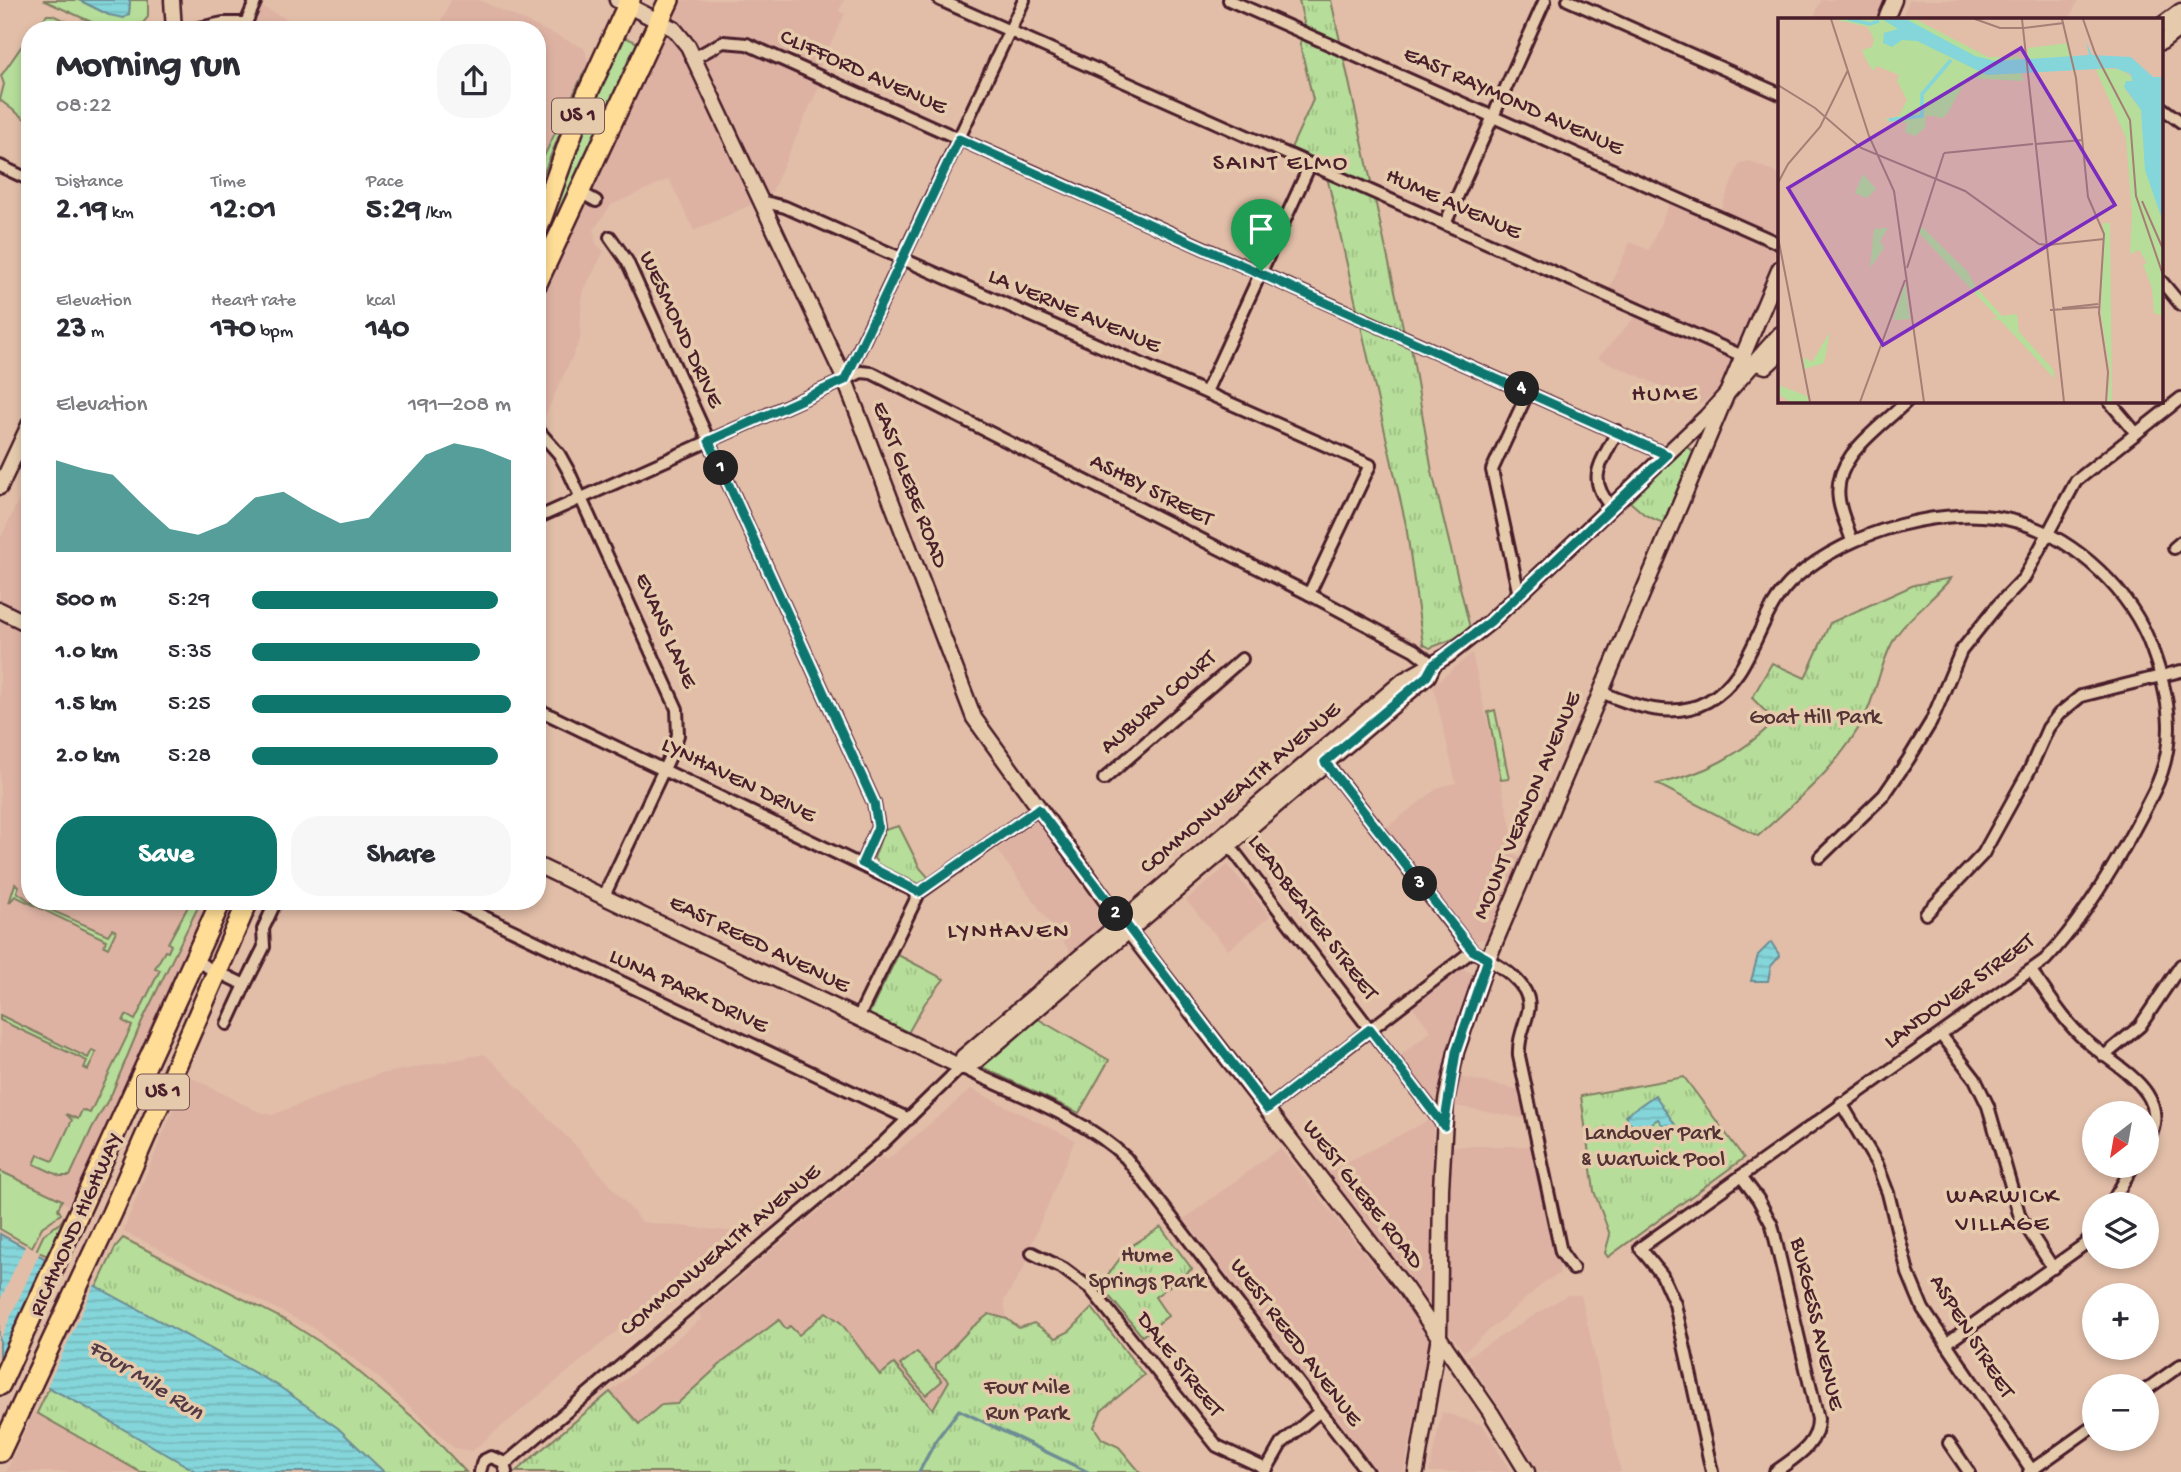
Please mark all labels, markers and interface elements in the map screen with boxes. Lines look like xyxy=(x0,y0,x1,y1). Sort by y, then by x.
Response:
inset map xyxy=(1778,18,2164,402)
street label: CLIFFORD AVENUE xyxy=(775,24,952,123)
street label: EAST RAYMOND AVENUE xyxy=(1399,41,1629,163)
button: share xyxy=(437,44,511,118)
text: Morning run xyxy=(56,45,240,89)
text: 08:22 xyxy=(56,93,111,120)
road number: US 1 xyxy=(552,99,604,134)
district label: SAINT ELMO xyxy=(1213,150,1349,179)
street label: HUME AVENUE xyxy=(1381,163,1526,248)
text: Distance xyxy=(56,171,123,194)
text: Time xyxy=(211,171,246,194)
text: Pace xyxy=(366,171,403,194)
text: 2.19 xyxy=(56,194,107,229)
text: 12:01 xyxy=(211,194,276,229)
text: 5:29 xyxy=(366,194,421,229)
pin xyxy=(1231,199,1291,271)
text: km xyxy=(107,202,134,225)
text: /km xyxy=(421,202,452,225)
icon: arrive xyxy=(1242,210,1280,248)
street label: WESMOND DRIVE xyxy=(632,247,729,414)
street label: LA VERNE AVENUE xyxy=(984,263,1166,361)
text: Elevation xyxy=(56,290,132,313)
text: Heart rate xyxy=(211,290,296,313)
text: kcal xyxy=(366,290,396,313)
text: 23 xyxy=(56,313,86,348)
text: 170 xyxy=(211,313,256,348)
text: 140 xyxy=(366,313,409,348)
text: m xyxy=(86,321,104,344)
text: bpm xyxy=(256,321,293,344)
pin: 4 xyxy=(1504,372,1540,406)
text: 4 xyxy=(1517,377,1526,400)
district label: HUME xyxy=(1631,381,1699,410)
text: Elevation xyxy=(56,392,147,419)
text: 191–208 m xyxy=(408,392,511,419)
street label: EAST GLEBE ROAD xyxy=(865,398,954,573)
street label: ASHBY STREET xyxy=(1085,448,1218,534)
pin: 1 xyxy=(704,450,738,486)
text: 1 xyxy=(717,456,724,479)
street label: EVANS LANE xyxy=(628,569,703,694)
text: 500 m xyxy=(56,587,116,614)
text: 5:29 xyxy=(168,587,210,614)
text: 1.0 km xyxy=(56,639,118,666)
text: 5:35 xyxy=(168,639,211,666)
street label: AUBURN COURT xyxy=(1095,645,1223,761)
street label: MOUNT VERNON AVENUE xyxy=(1468,687,1589,924)
text: 1.5 km xyxy=(56,691,117,718)
text: 5:25 xyxy=(168,691,211,718)
street label: COMMONWEALTH AVENUE xyxy=(1135,696,1348,881)
park label: Goat Hill Park xyxy=(1749,705,1884,732)
street label: LYNHAVEN DRIVE xyxy=(657,732,821,831)
text: 2.0 km xyxy=(56,743,120,770)
text: 5:28 xyxy=(168,743,211,770)
button: Save xyxy=(56,816,277,896)
button: Share xyxy=(291,816,511,896)
street label: LEADBEATER STREET xyxy=(1241,830,1384,1007)
pin: 3 xyxy=(1402,866,1438,902)
text: 3 xyxy=(1415,872,1424,895)
street label: EAST REED AVENUE xyxy=(664,890,855,1001)
pin: 2 xyxy=(1098,897,1134,932)
text: 2 xyxy=(1111,902,1120,925)
district label: LYNHAVEN xyxy=(947,918,1071,947)
street label: LANDOVER STREET xyxy=(1879,928,2041,1056)
street label: LUNA PARK DRIVE xyxy=(604,943,773,1041)
road number: US 1 xyxy=(137,1074,189,1110)
north arrow xyxy=(2082,1101,2160,1178)
map controls xyxy=(2082,1101,2159,1451)
street label: WEST GLEBE ROAD xyxy=(1295,1115,1429,1276)
park label: Landover Park & Warwick Pool xyxy=(1581,1121,1725,1174)
street label: RICHMOND HIGHWAY xyxy=(24,1129,130,1321)
street label: COMMONWEALTH AVENUE xyxy=(615,1158,828,1343)
district label: WARWICK VILLAGE xyxy=(1946,1183,2061,1240)
button: layers xyxy=(2082,1192,2159,1269)
street label: BURGESS AVENUE xyxy=(1783,1234,1849,1414)
park label: Hume Springs Park xyxy=(1089,1243,1208,1296)
street label: WEST REED AVENUE xyxy=(1223,1254,1368,1434)
street label: ASPEN STREET xyxy=(1922,1270,2020,1405)
button: + xyxy=(2082,1283,2159,1360)
street label: DALE STREET xyxy=(1128,1306,1229,1424)
water label: Four Mile Run xyxy=(82,1334,209,1428)
button: − xyxy=(2082,1374,2159,1451)
park label: Four Mile Run Park xyxy=(983,1375,1071,1428)

